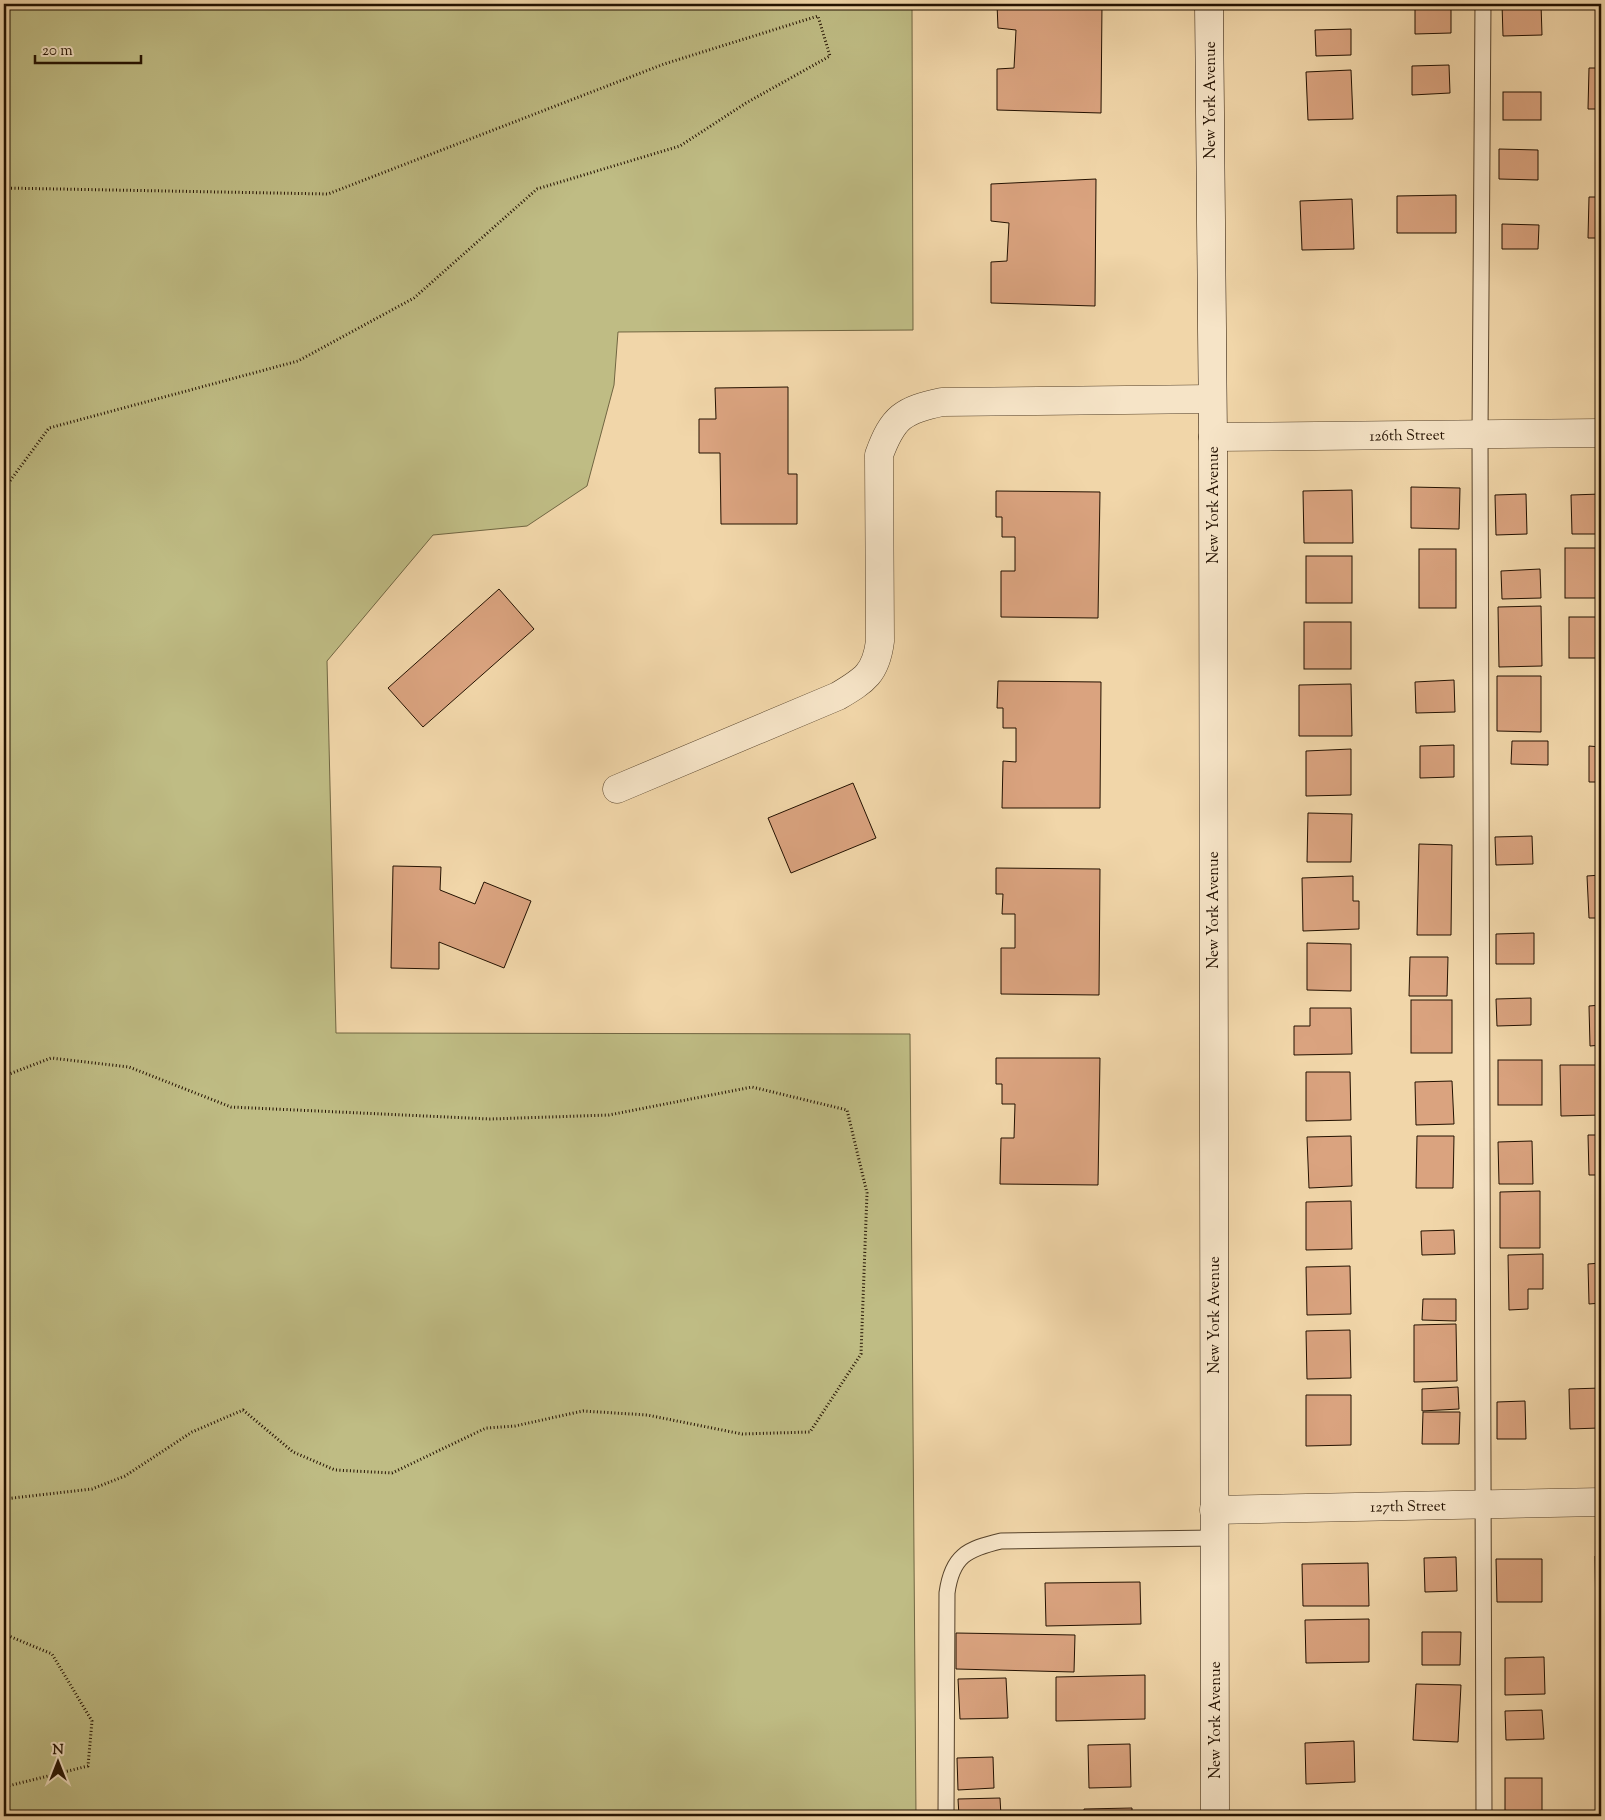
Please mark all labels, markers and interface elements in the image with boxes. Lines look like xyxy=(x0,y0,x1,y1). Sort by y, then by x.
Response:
scale bar xyxy=(35,32,141,64)
text: 20 m xyxy=(42,41,73,62)
street label: New York Avenue xyxy=(1201,41,1222,159)
street label: 126th Street xyxy=(1369,425,1445,448)
street label: New York Avenue xyxy=(1204,446,1225,564)
street label: New York Avenue xyxy=(1204,851,1225,969)
street label: New York Avenue xyxy=(1205,1256,1226,1374)
street label: 127th Street xyxy=(1370,1496,1446,1519)
street label: New York Avenue xyxy=(1206,1661,1227,1779)
north arrow xyxy=(32,1738,82,1788)
text: N xyxy=(52,1741,64,1761)

